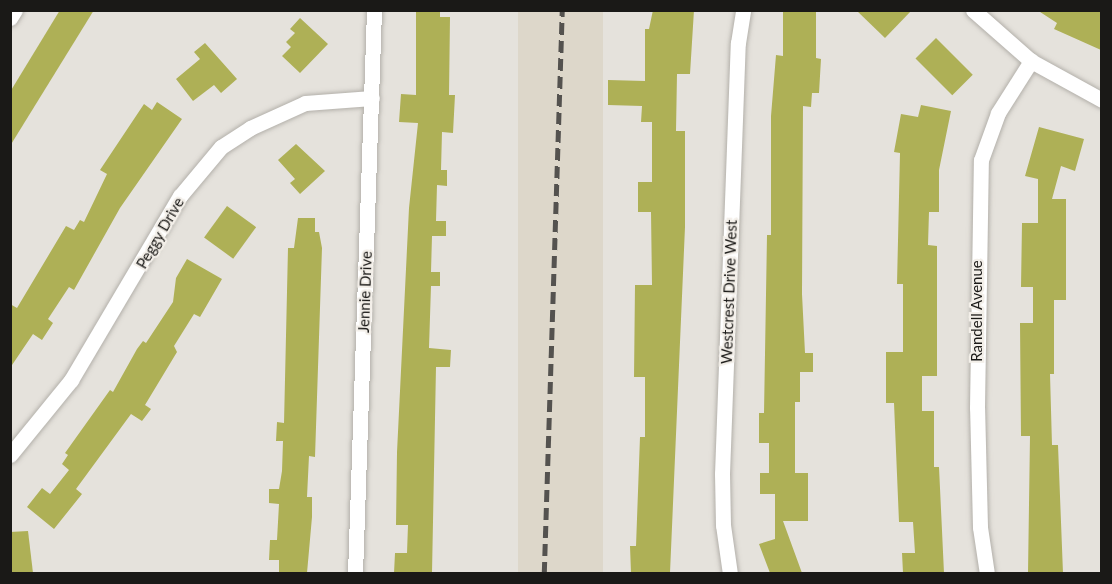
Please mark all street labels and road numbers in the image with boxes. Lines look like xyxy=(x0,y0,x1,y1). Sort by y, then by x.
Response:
street label: Peggy Drive xyxy=(132,194,188,272)
street label: Westcrest Drive West xyxy=(717,219,741,365)
street label: Jennie Drive xyxy=(355,251,375,333)
street label: Randell Avenue xyxy=(968,260,986,362)

